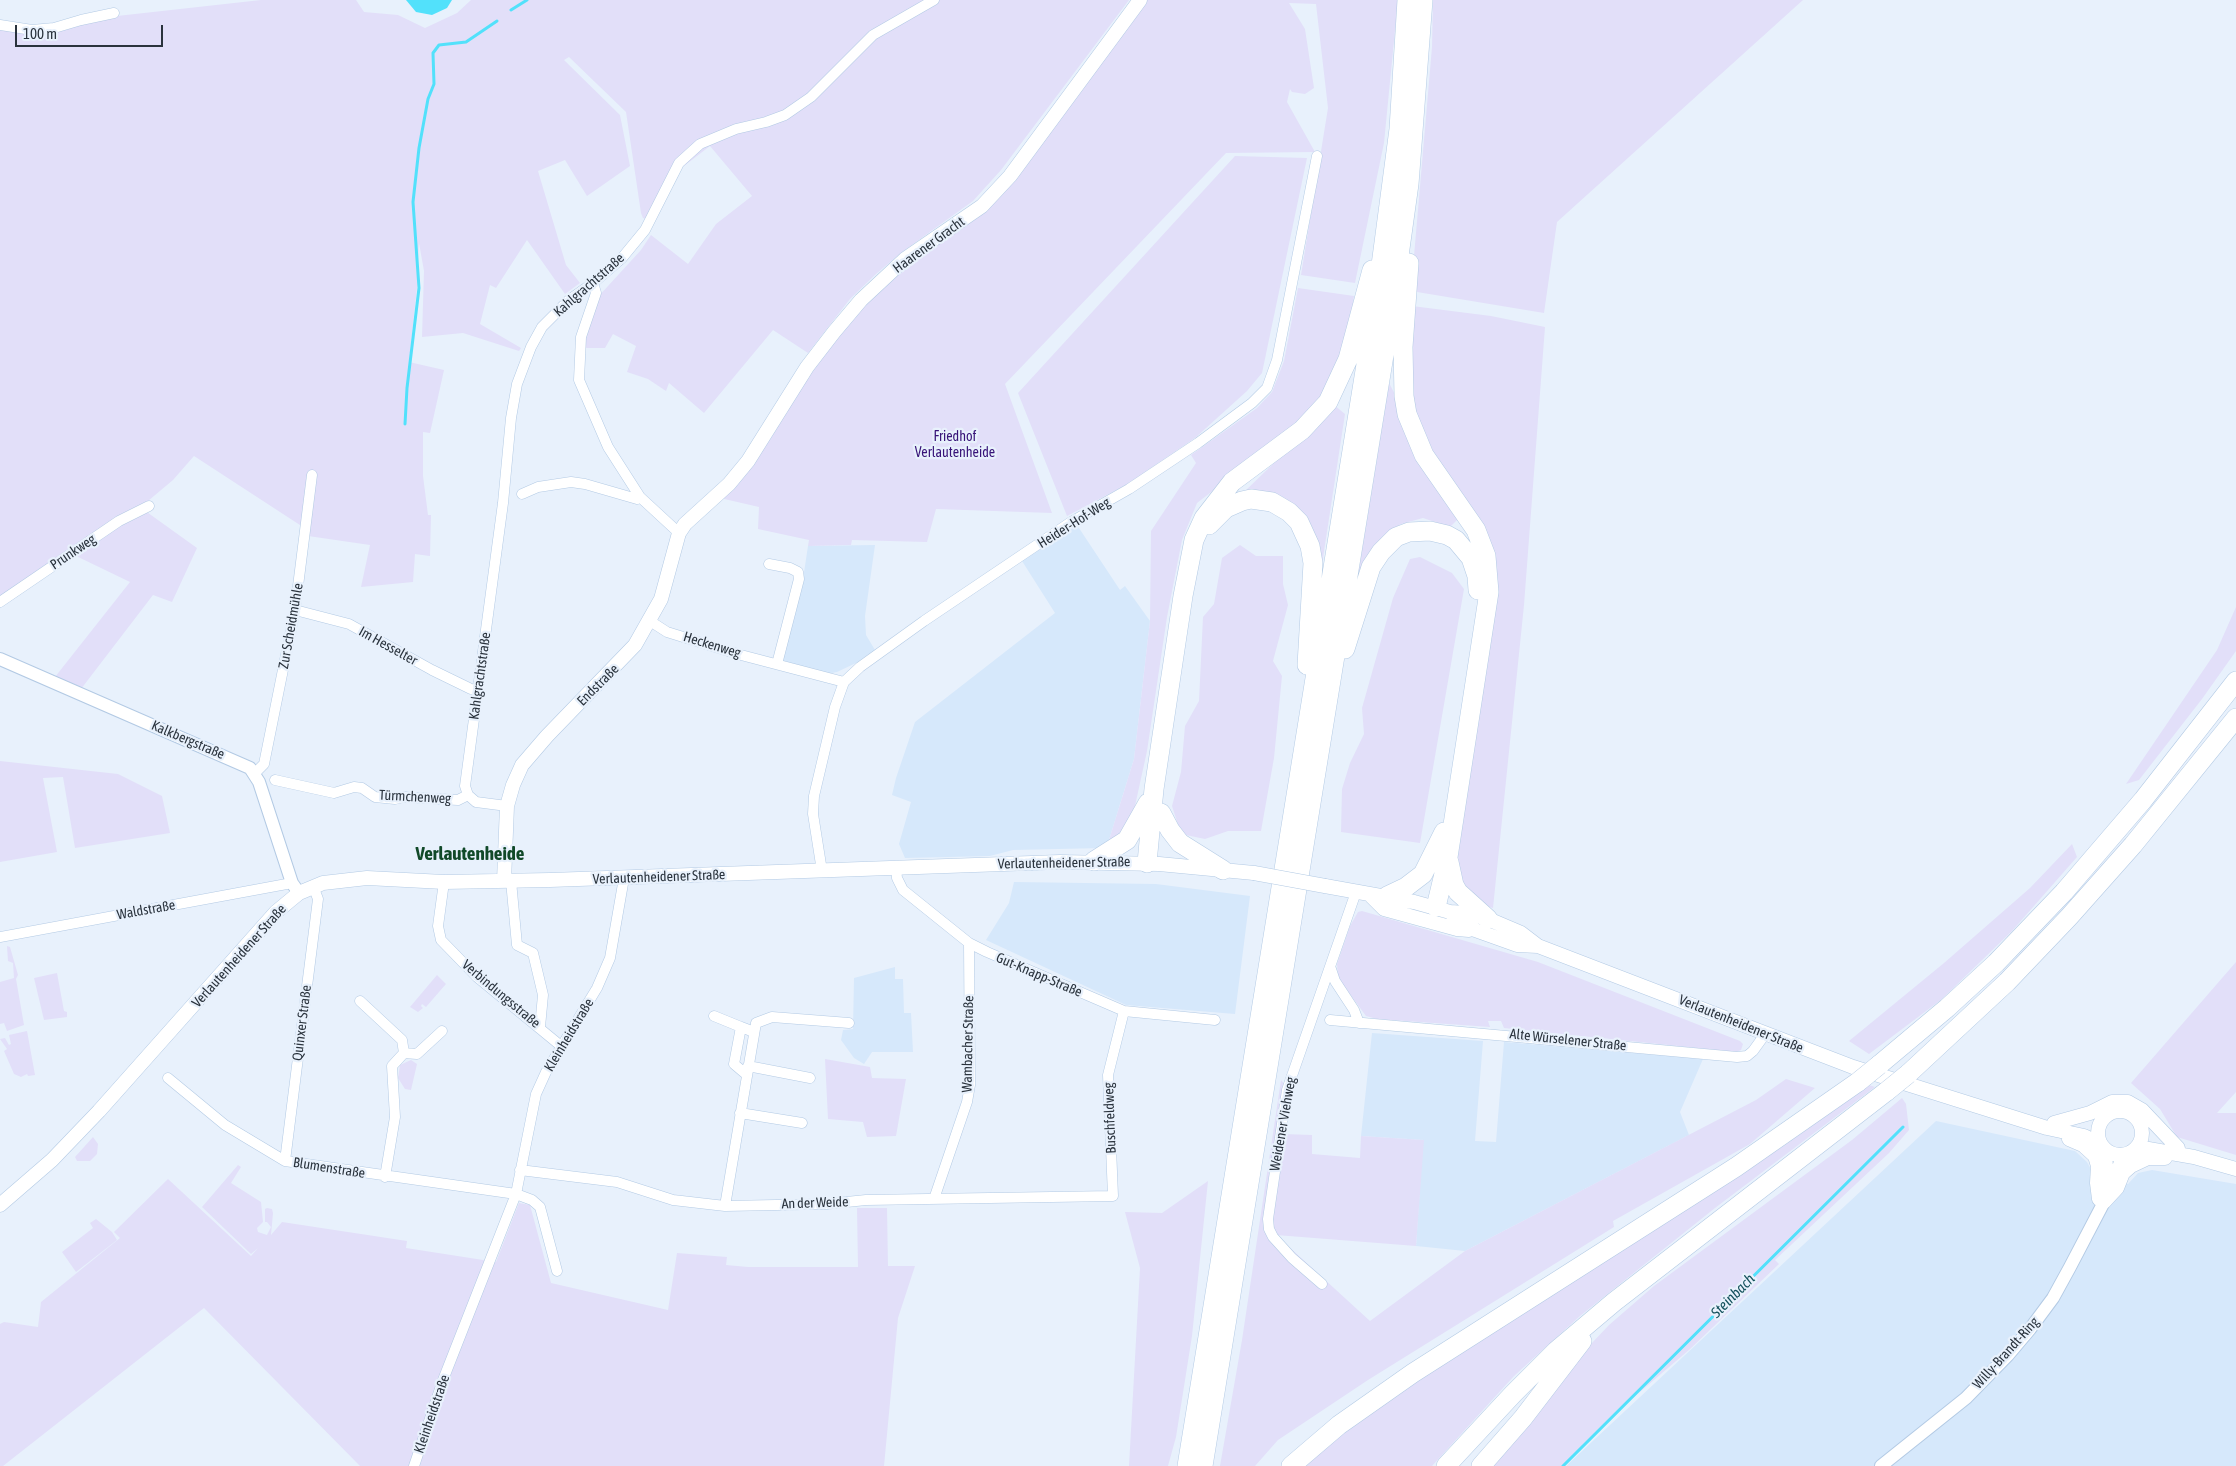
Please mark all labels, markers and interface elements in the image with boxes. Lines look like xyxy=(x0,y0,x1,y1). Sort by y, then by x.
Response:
scale bar xyxy=(18,15,165,47)
text: 100 m xyxy=(23,25,57,42)
street label: Haarener Gracht xyxy=(890,213,968,277)
street label: Kahlgrachtstraße xyxy=(550,250,628,320)
park label: Friedhof Verlautenheide xyxy=(915,429,995,462)
street label: Heider-Hof-Weg xyxy=(1035,494,1113,552)
street label: Prunkweg xyxy=(47,531,99,573)
street label: Zur Scheidmühle xyxy=(275,582,307,670)
street label: Im Hesselter xyxy=(356,623,420,669)
street label: Heckenweg xyxy=(681,628,743,662)
street label: Kahlgrachtstraße xyxy=(466,631,494,721)
street label: Endstraße xyxy=(574,661,622,709)
street label: Kalkbergstraße xyxy=(149,717,227,763)
street label: Türmchenweg xyxy=(379,787,451,807)
district label: Verlautenheide xyxy=(416,843,524,865)
street label: Verlautenheidener Straße xyxy=(998,853,1130,873)
street label: Verlautenheidener Straße xyxy=(592,866,726,888)
street label: Waldstraße xyxy=(116,897,176,923)
street label: Verlautenheidener Straße xyxy=(188,901,290,1011)
street label: Gut-Knapp-Straße xyxy=(993,949,1085,1001)
street label: Verbindungsstraße xyxy=(458,956,544,1032)
street label: Quinxer Straße xyxy=(289,984,315,1062)
street label: Verlautenheidener Straße xyxy=(1676,991,1806,1057)
street label: Wambacher Straße xyxy=(959,995,977,1093)
street label: Kleinheidstraße xyxy=(541,996,597,1074)
street label: Alte Würselener Straße xyxy=(1509,1026,1627,1054)
street label: Weidener Viehweg xyxy=(1266,1076,1300,1172)
street label: Buschfeldweg xyxy=(1100,1082,1120,1154)
street label: Blumenstraße xyxy=(292,1154,366,1182)
street label: An der Weide xyxy=(781,1193,849,1213)
water label: Steinbach xyxy=(1707,1270,1759,1322)
street label: Willy-Brandt-Ring xyxy=(1969,1314,2043,1392)
street label: Kleinheidstraße xyxy=(411,1372,453,1456)

